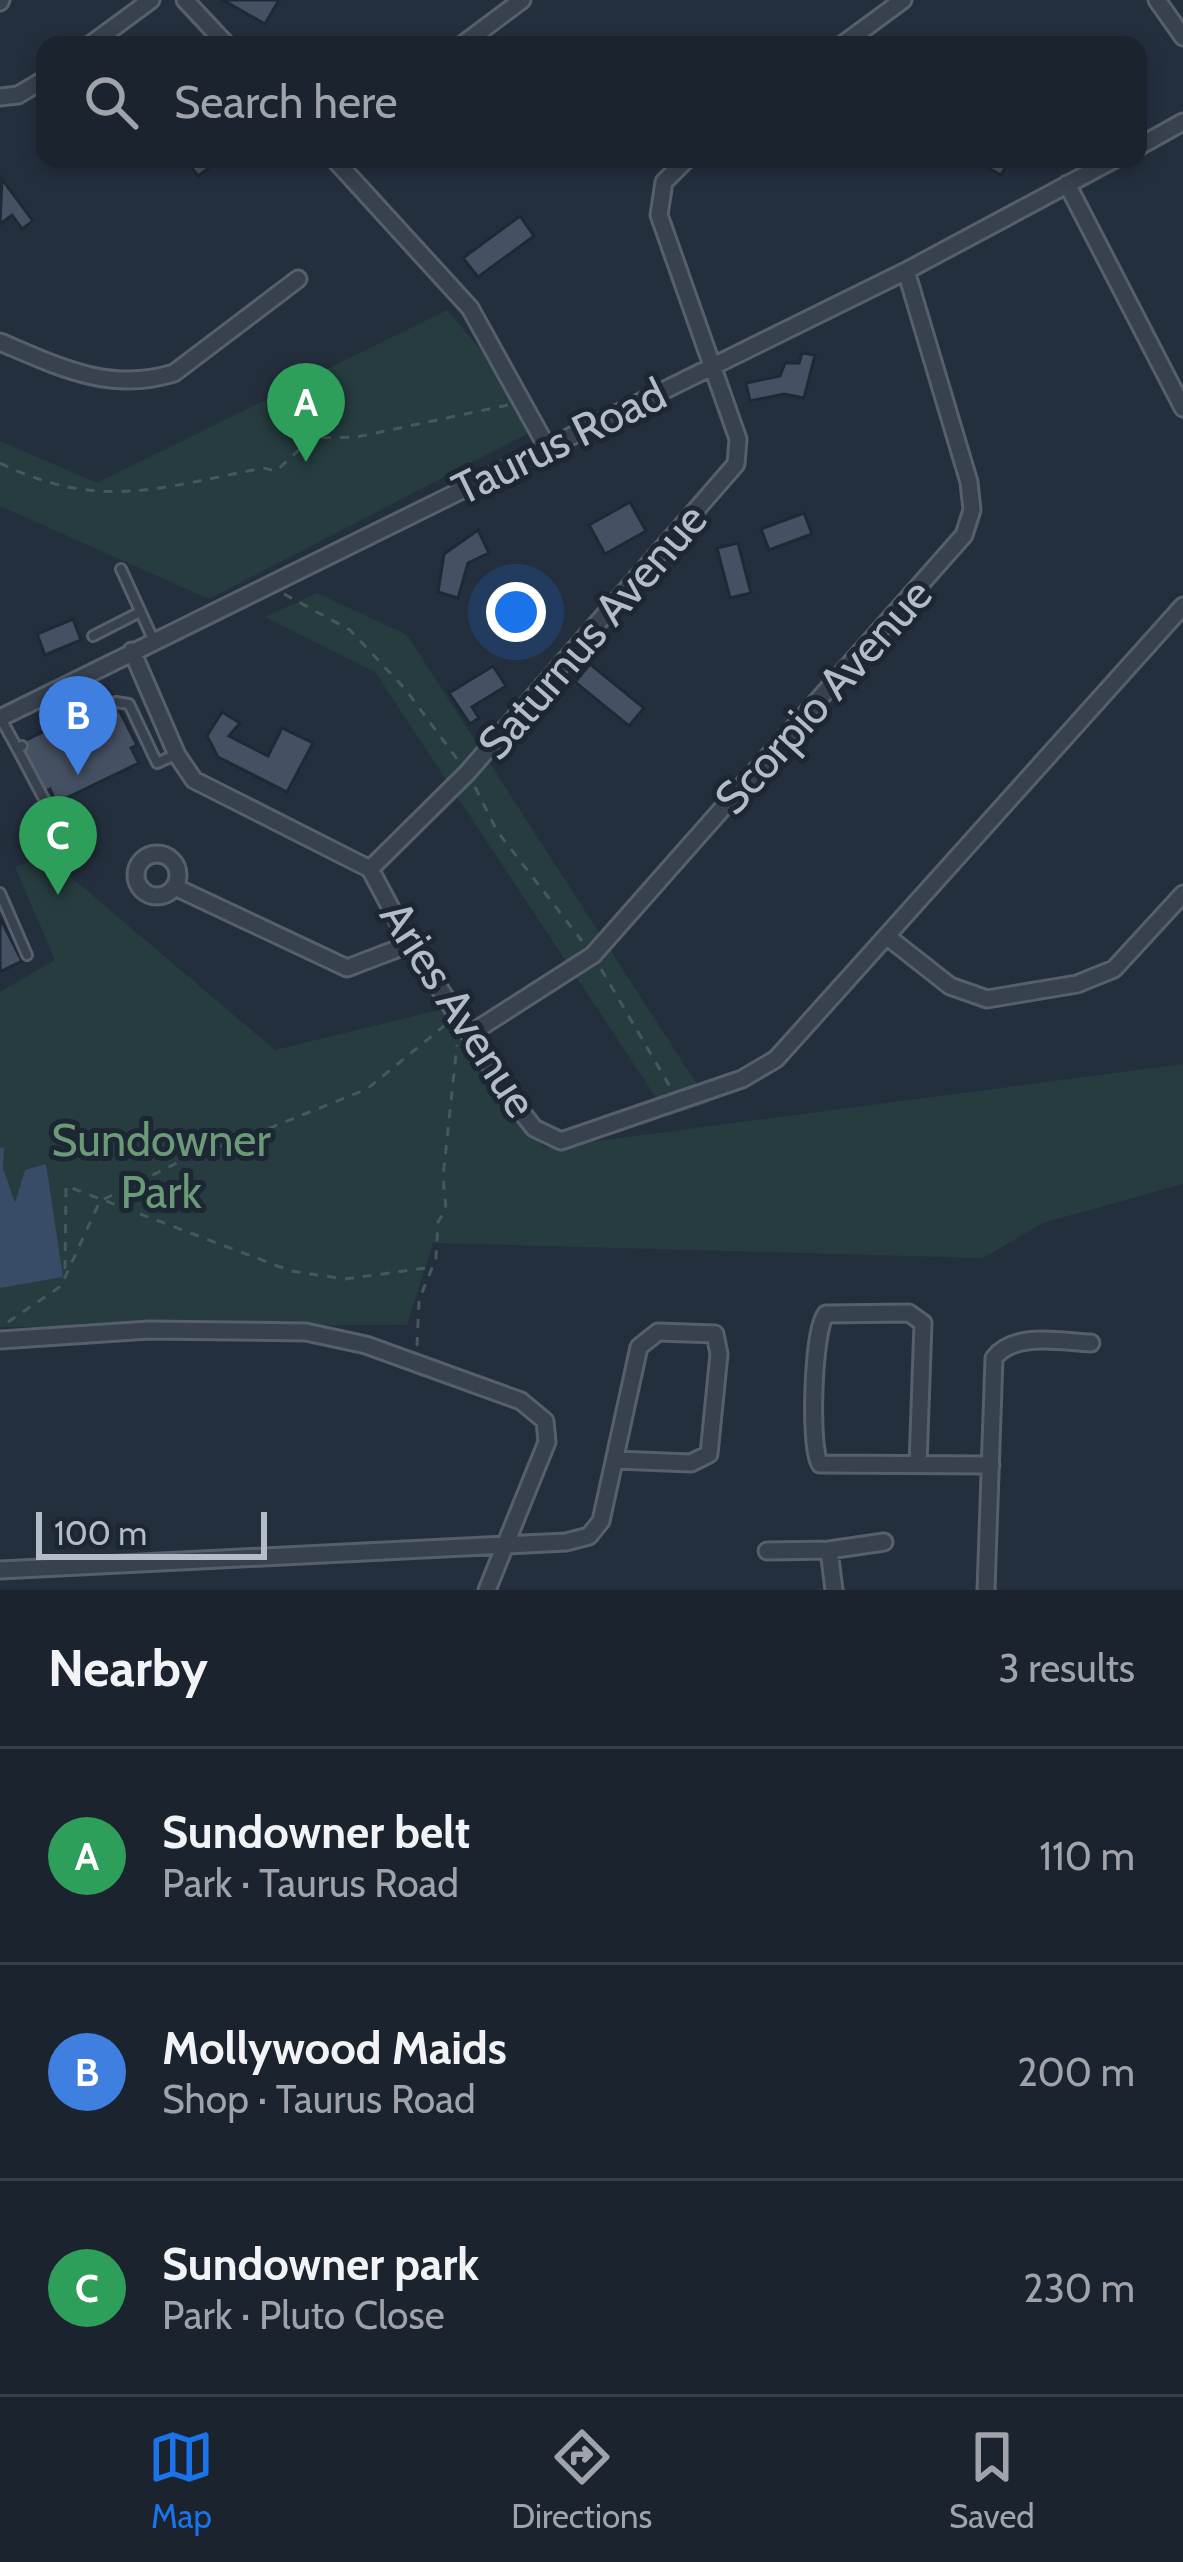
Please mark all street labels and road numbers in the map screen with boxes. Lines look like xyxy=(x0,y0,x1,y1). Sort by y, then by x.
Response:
street label: Taurus Road xyxy=(444,366,674,516)
street label: Saturnus Avenue xyxy=(466,492,718,770)
street label: Scorpio Avenue xyxy=(703,567,943,825)
street label: Aries Avenue xyxy=(369,891,549,1127)

